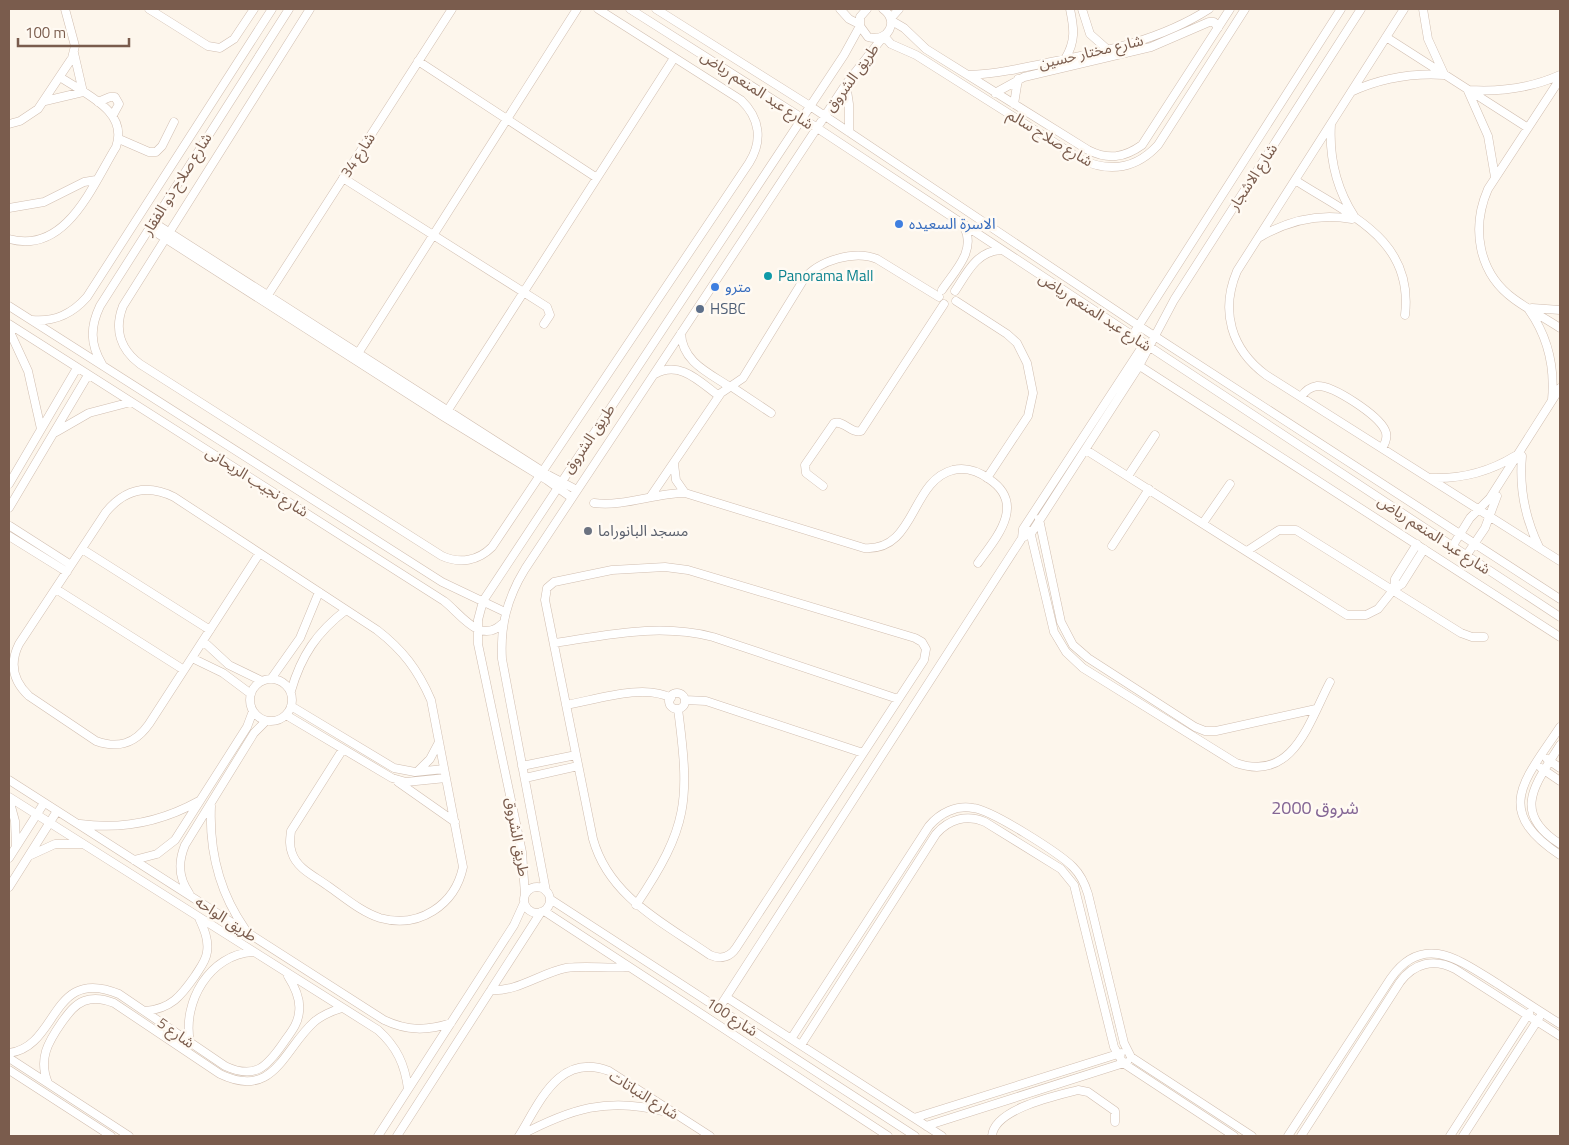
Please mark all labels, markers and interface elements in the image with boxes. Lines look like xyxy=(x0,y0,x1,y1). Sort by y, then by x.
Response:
scale bar xyxy=(18,15,129,47)
text: 100 m xyxy=(25,21,66,44)
street label: شارع مختار حسين xyxy=(1036,28,1146,76)
street label: طريق الشروق xyxy=(819,39,884,117)
street label: شارع عبد المنعم رياض xyxy=(696,44,819,136)
street label: شارع صلاح سالم xyxy=(1003,103,1098,173)
street label: شارع صلاح ذو الفقار xyxy=(135,128,218,241)
street label: شارع 34 xyxy=(334,128,382,182)
street label: شارع الاشجار xyxy=(1222,138,1284,216)
place label: الاسرة السعيده xyxy=(909,212,995,235)
marker: الاسرة السعيده xyxy=(893,218,905,230)
place label: Panorama Mall xyxy=(778,264,873,287)
street label: شارع عبد المنعم رياض xyxy=(1034,266,1157,358)
marker: Panorama Mall xyxy=(762,270,774,282)
place label: مترو xyxy=(725,275,751,298)
marker: مترو xyxy=(709,281,721,293)
place label: HSBC xyxy=(710,297,746,320)
marker: HSBC xyxy=(694,303,706,315)
street label: طريق الشروق xyxy=(557,399,620,478)
street label: شارع نجيب الريحانى xyxy=(201,441,314,524)
street label: شارع عبد المنعم رياض xyxy=(1373,489,1496,581)
place label: مسجد البانوراما xyxy=(598,519,689,542)
marker: مسجد البانوراما xyxy=(582,525,594,537)
district label: شروق 2000 xyxy=(1271,794,1359,821)
street label: طريق الشروق xyxy=(499,796,536,878)
street label: طريق الواحه xyxy=(191,890,262,947)
street label: شارع 100 xyxy=(701,991,763,1043)
street label: شارع 5 xyxy=(152,1011,200,1055)
street label: شارع النباتات xyxy=(604,1064,684,1126)

